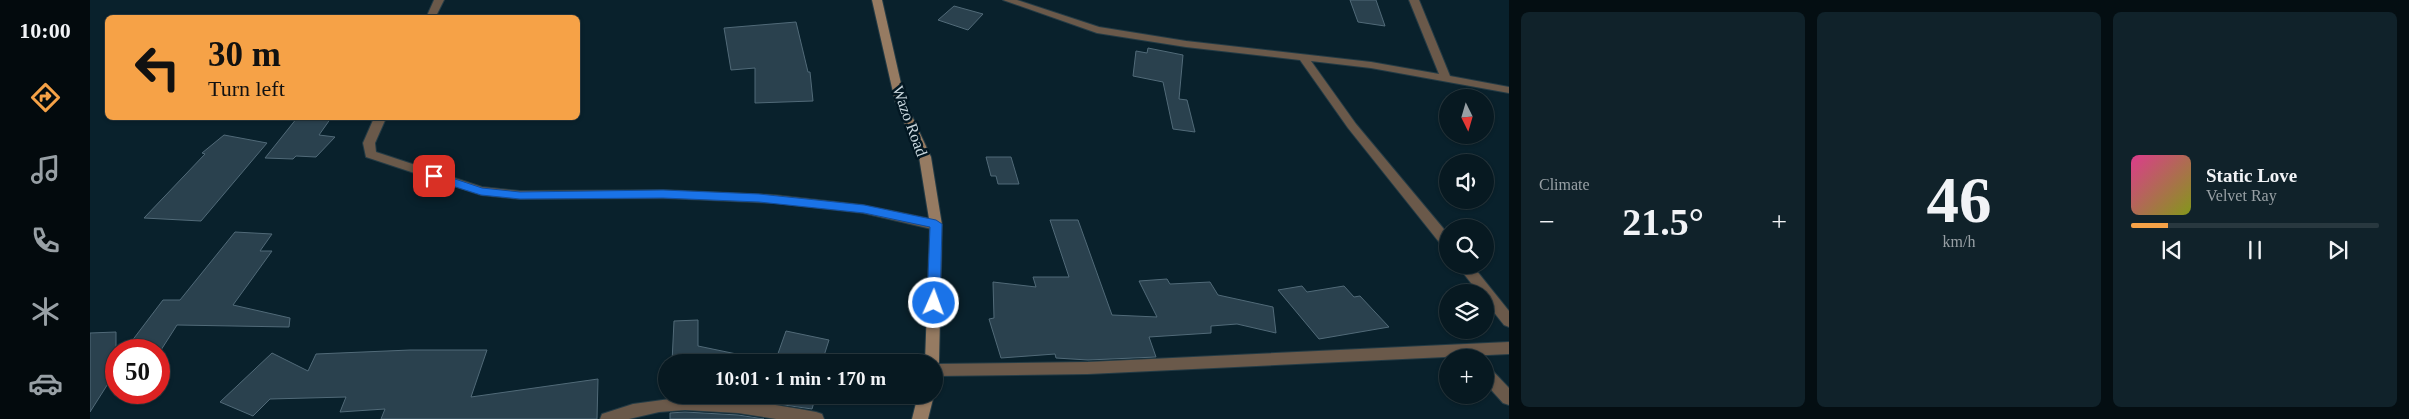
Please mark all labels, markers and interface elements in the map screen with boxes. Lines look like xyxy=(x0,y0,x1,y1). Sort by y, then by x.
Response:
text: 10:00 xyxy=(19,18,71,43)
icon: left xyxy=(125,35,190,100)
text: 30 m xyxy=(208,35,281,74)
text: Turn left xyxy=(208,76,285,101)
icon: directions xyxy=(28,80,63,115)
street label: Wazo Road xyxy=(889,83,931,159)
north arrow xyxy=(1439,89,1494,144)
map controls xyxy=(1439,89,1494,404)
icon: music xyxy=(28,152,63,187)
button: sound xyxy=(1439,154,1494,209)
pin xyxy=(413,155,455,197)
icon: arrive xyxy=(420,162,448,190)
text: 46 xyxy=(1927,164,1992,236)
text: Static Love xyxy=(2206,165,2297,186)
text: Climate xyxy=(1539,176,1590,193)
text: Velvet Ray xyxy=(2206,187,2277,204)
text: 21.5° xyxy=(1622,201,1704,243)
text: − xyxy=(1539,206,1555,237)
text: + xyxy=(1771,206,1787,237)
button: search xyxy=(1439,219,1494,274)
icon: phone xyxy=(28,223,63,258)
text: km/h xyxy=(1943,233,1975,250)
icon: previous xyxy=(2158,236,2186,264)
icon: pause xyxy=(2241,236,2269,264)
icon: next xyxy=(2324,236,2352,264)
position arrow xyxy=(907,276,959,328)
button: layers xyxy=(1439,284,1494,339)
icon: climate xyxy=(28,294,63,329)
speed limit sign: 50 xyxy=(105,339,170,404)
button: + xyxy=(1439,349,1494,404)
icon: car xyxy=(28,366,63,401)
text: 10:01 · 1 min · 170 m xyxy=(715,368,886,389)

